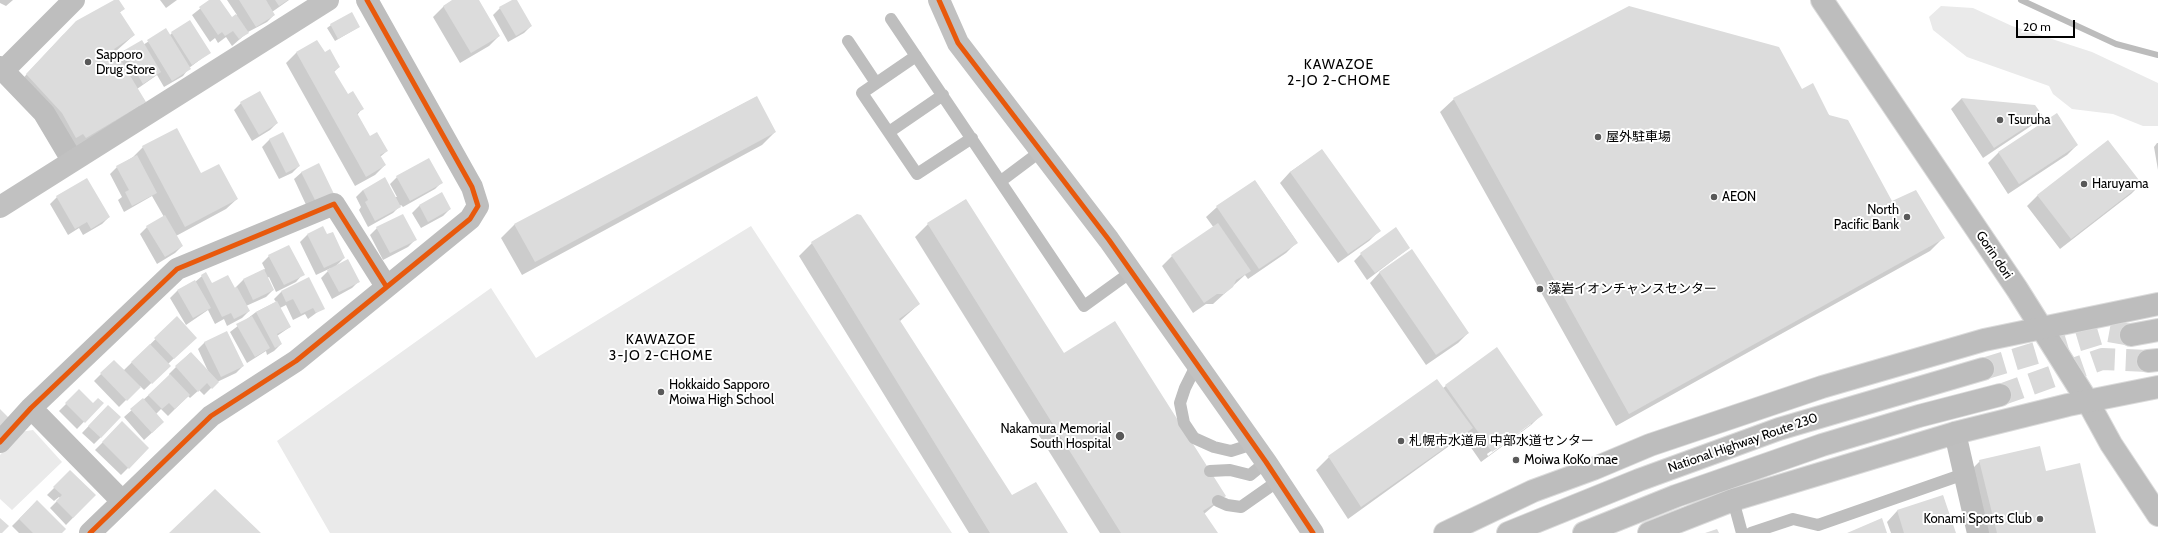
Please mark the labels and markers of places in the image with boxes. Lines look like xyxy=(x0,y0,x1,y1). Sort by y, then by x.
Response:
place label: Sapporo Drug Store xyxy=(96,47,155,78)
marker: Sapporo Drug Store xyxy=(83,57,93,67)
place label: Tsuruha xyxy=(2008,112,2051,128)
marker: Tsuruha xyxy=(1995,115,2005,125)
place label: 屋外駐車場 xyxy=(1606,129,1671,145)
marker: 屋外駐車場 xyxy=(1593,132,1603,142)
place label: Haruyama xyxy=(2092,176,2149,192)
marker: Haruyama xyxy=(2079,179,2089,189)
place label: AEON xyxy=(1722,189,1756,205)
marker: AEON xyxy=(1709,192,1719,202)
place label: North Pacific Bank xyxy=(1834,202,1899,233)
marker: North Pacific Bank xyxy=(1902,212,1912,222)
place label: 藻岩イオンチャンスセンター xyxy=(1548,281,1717,297)
marker: 藻岩イオンチャンスセンター xyxy=(1535,284,1545,294)
place label: Hokkaido Sapporo Moiwa High School xyxy=(669,377,774,408)
marker: Hokkaido Sapporo Moiwa High School xyxy=(656,387,666,397)
place label: Nakamura Memorial South Hospital xyxy=(1001,421,1111,452)
marker: Nakamura Memorial South Hospital xyxy=(1114,430,1126,442)
place label: 札幌市水道局 中部水道センター xyxy=(1409,433,1594,449)
marker: 札幌市水道局 中部水道センター xyxy=(1396,436,1406,446)
place label: Moiwa KoKo mae xyxy=(1524,452,1618,468)
marker: Moiwa KoKo mae xyxy=(1511,455,1521,465)
place label: Konami Sports Club xyxy=(1924,511,2032,527)
marker: Konami Sports Club xyxy=(2035,514,2045,524)

